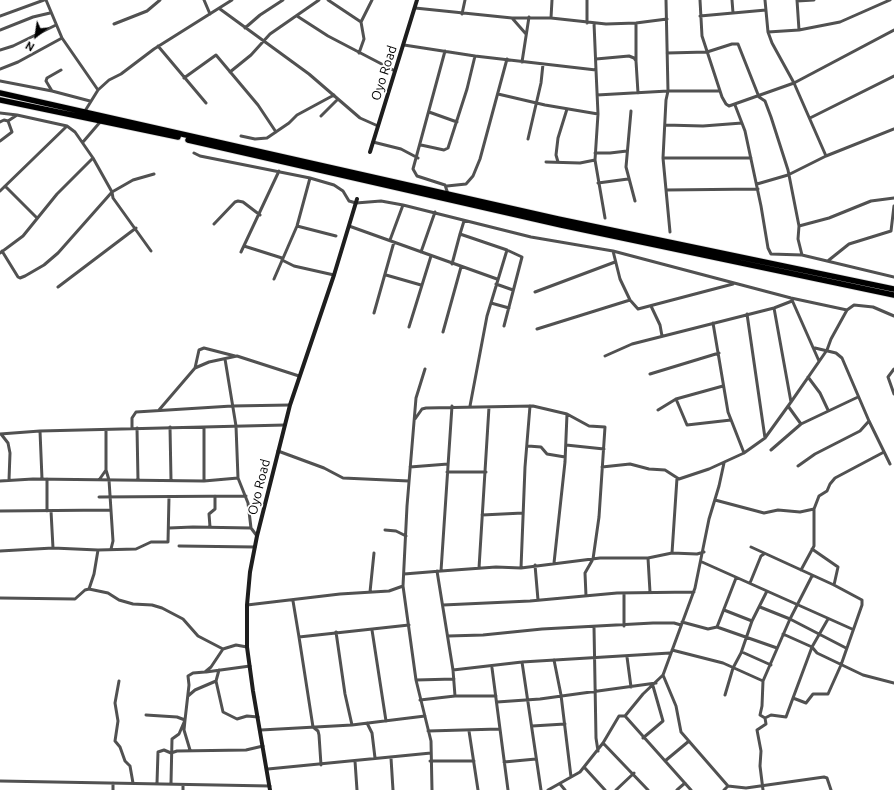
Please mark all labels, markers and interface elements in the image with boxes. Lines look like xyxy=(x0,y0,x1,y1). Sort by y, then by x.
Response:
north arrow xyxy=(16,16,56,56)
text: N xyxy=(23,39,37,54)
street label: Oyo Road xyxy=(368,44,400,102)
street label: Oyo Road xyxy=(245,458,273,516)

